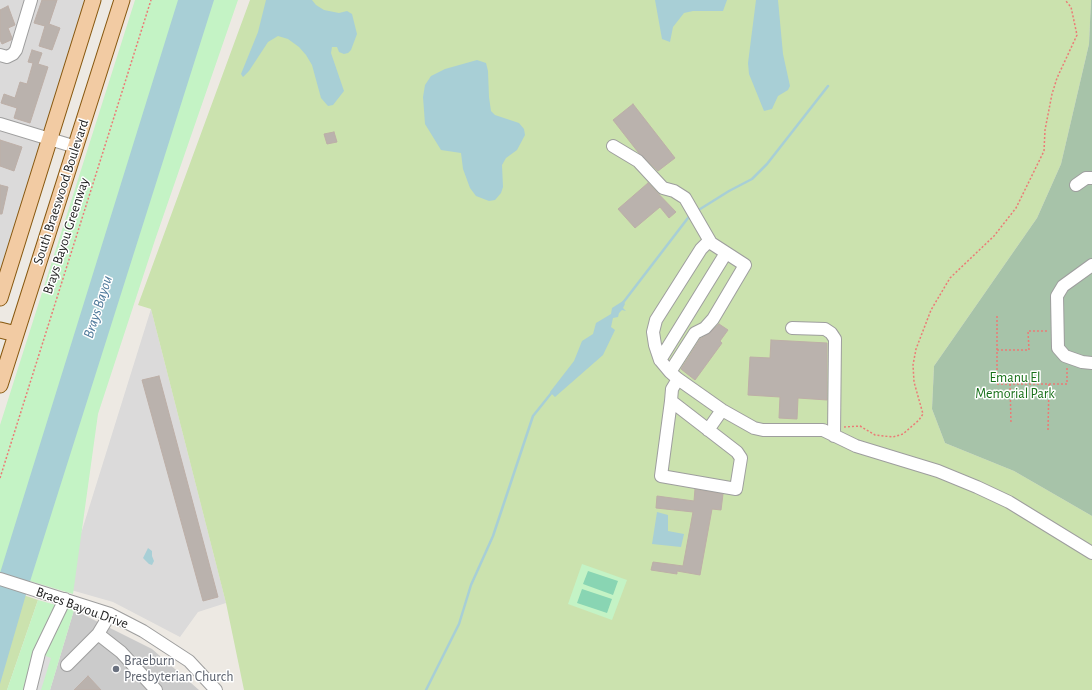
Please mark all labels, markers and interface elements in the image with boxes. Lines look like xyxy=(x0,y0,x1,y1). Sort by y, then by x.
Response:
street label: South Braeswood Boulevard xyxy=(30,117,92,267)
street label: Brays Bayou Greenway xyxy=(39,176,93,296)
water label: Brays Bayou xyxy=(79,273,117,341)
park label: Emanu El Memorial Park xyxy=(975,370,1055,402)
street label: Braes Bayou Drive xyxy=(33,583,131,633)
place label: Braeburn Presbyterian Church xyxy=(124,653,233,686)
marker: Braeburn Presbyterian Church xyxy=(111,664,121,674)

